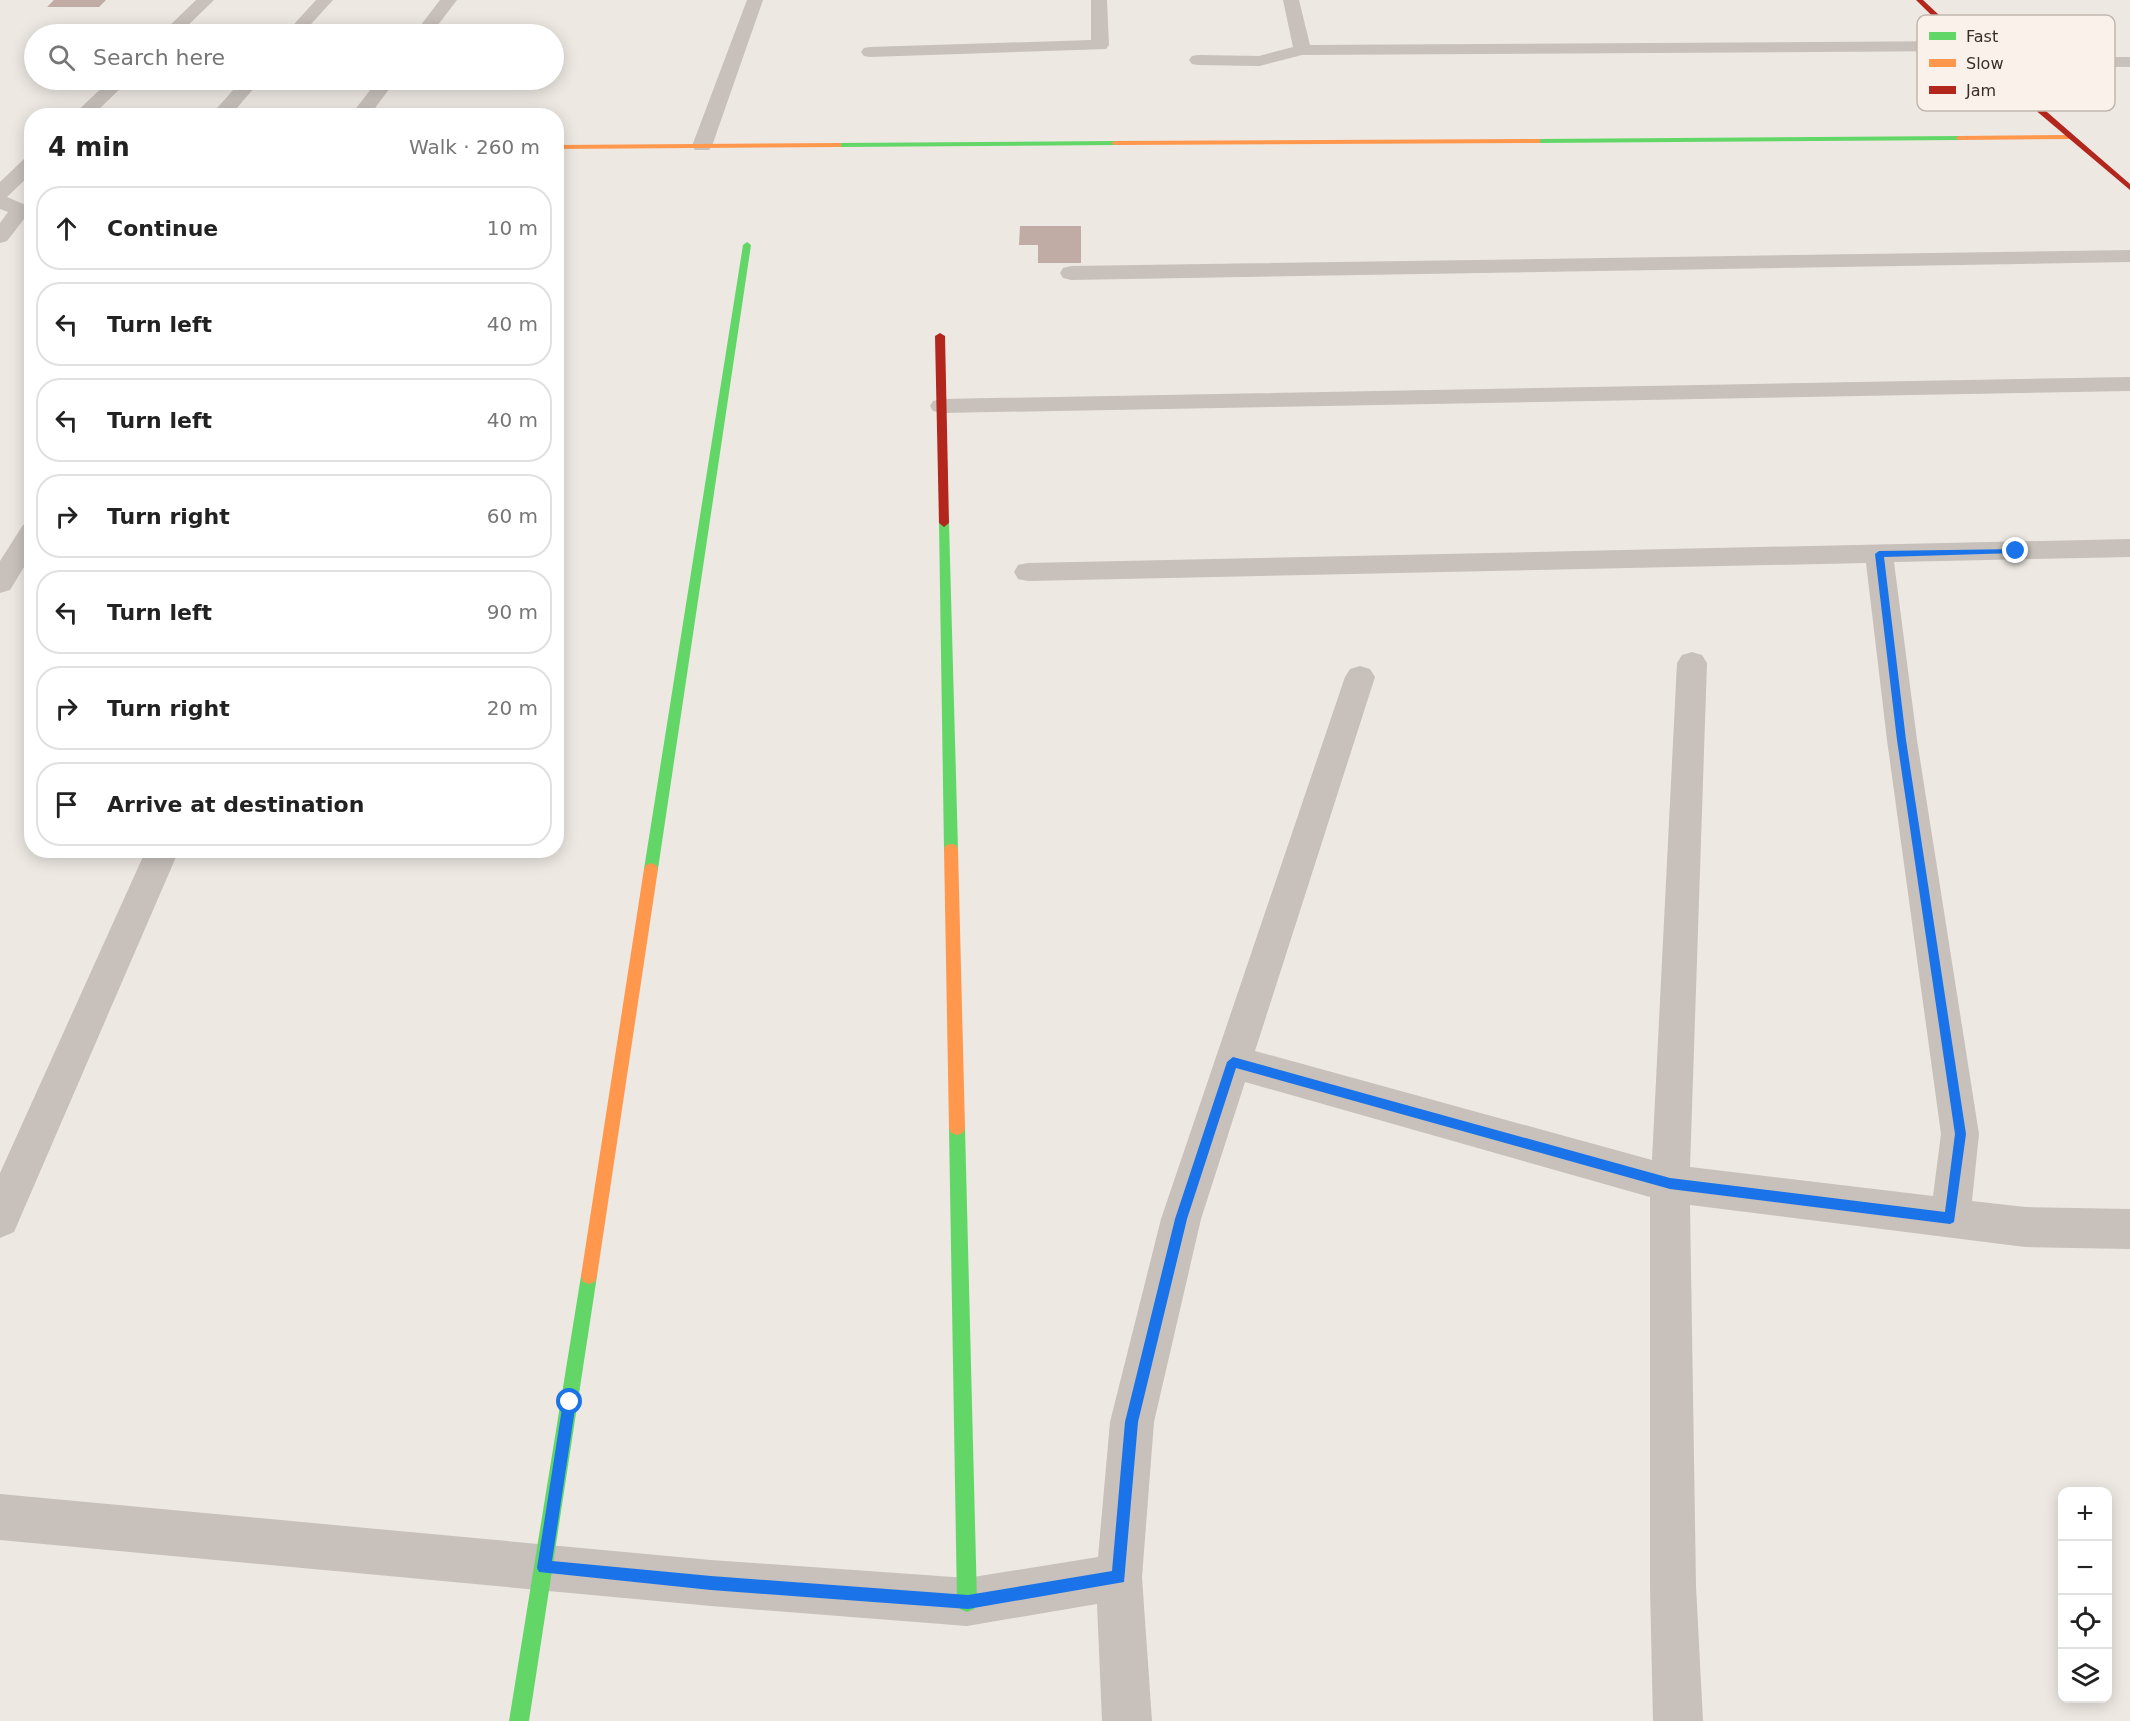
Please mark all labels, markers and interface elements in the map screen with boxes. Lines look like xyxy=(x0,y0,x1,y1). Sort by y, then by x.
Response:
legend xyxy=(1917,15,2115,111)
search box xyxy=(24,24,564,90)
text: Fast xyxy=(1966,27,1998,46)
icon: search xyxy=(45,41,78,74)
text: Search here xyxy=(93,45,225,70)
text: Slow xyxy=(1966,54,2003,73)
text: Jam xyxy=(1965,81,1996,100)
text: 4 min xyxy=(48,132,130,162)
text: Walk · 260 m xyxy=(409,135,540,159)
icon: ahead xyxy=(50,212,83,245)
text: Continue xyxy=(107,216,218,241)
text: 10 m xyxy=(487,216,538,240)
icon: left xyxy=(50,308,83,341)
text: Turn left xyxy=(107,312,212,337)
text: 40 m xyxy=(487,312,538,336)
icon: left xyxy=(50,404,83,437)
text: Turn left xyxy=(107,408,212,433)
text: 40 m xyxy=(487,408,538,432)
icon: right xyxy=(50,500,83,533)
text: Turn right xyxy=(107,504,230,529)
text: 60 m xyxy=(487,504,538,528)
route end xyxy=(2002,537,2028,563)
icon: left xyxy=(50,596,83,629)
text: Turn left xyxy=(107,600,212,625)
text: 90 m xyxy=(487,600,538,624)
icon: right xyxy=(50,692,83,725)
text: Turn right xyxy=(107,696,230,721)
text: 20 m xyxy=(487,696,538,720)
icon: arrive xyxy=(50,788,83,821)
text: Arrive at destination xyxy=(107,792,364,817)
route start xyxy=(556,1388,582,1414)
map controls xyxy=(2058,1487,2112,1703)
button: + xyxy=(2058,1487,2112,1541)
button: − xyxy=(2058,1541,2112,1595)
button: locate xyxy=(2058,1595,2112,1649)
button: layers xyxy=(2058,1649,2112,1703)

